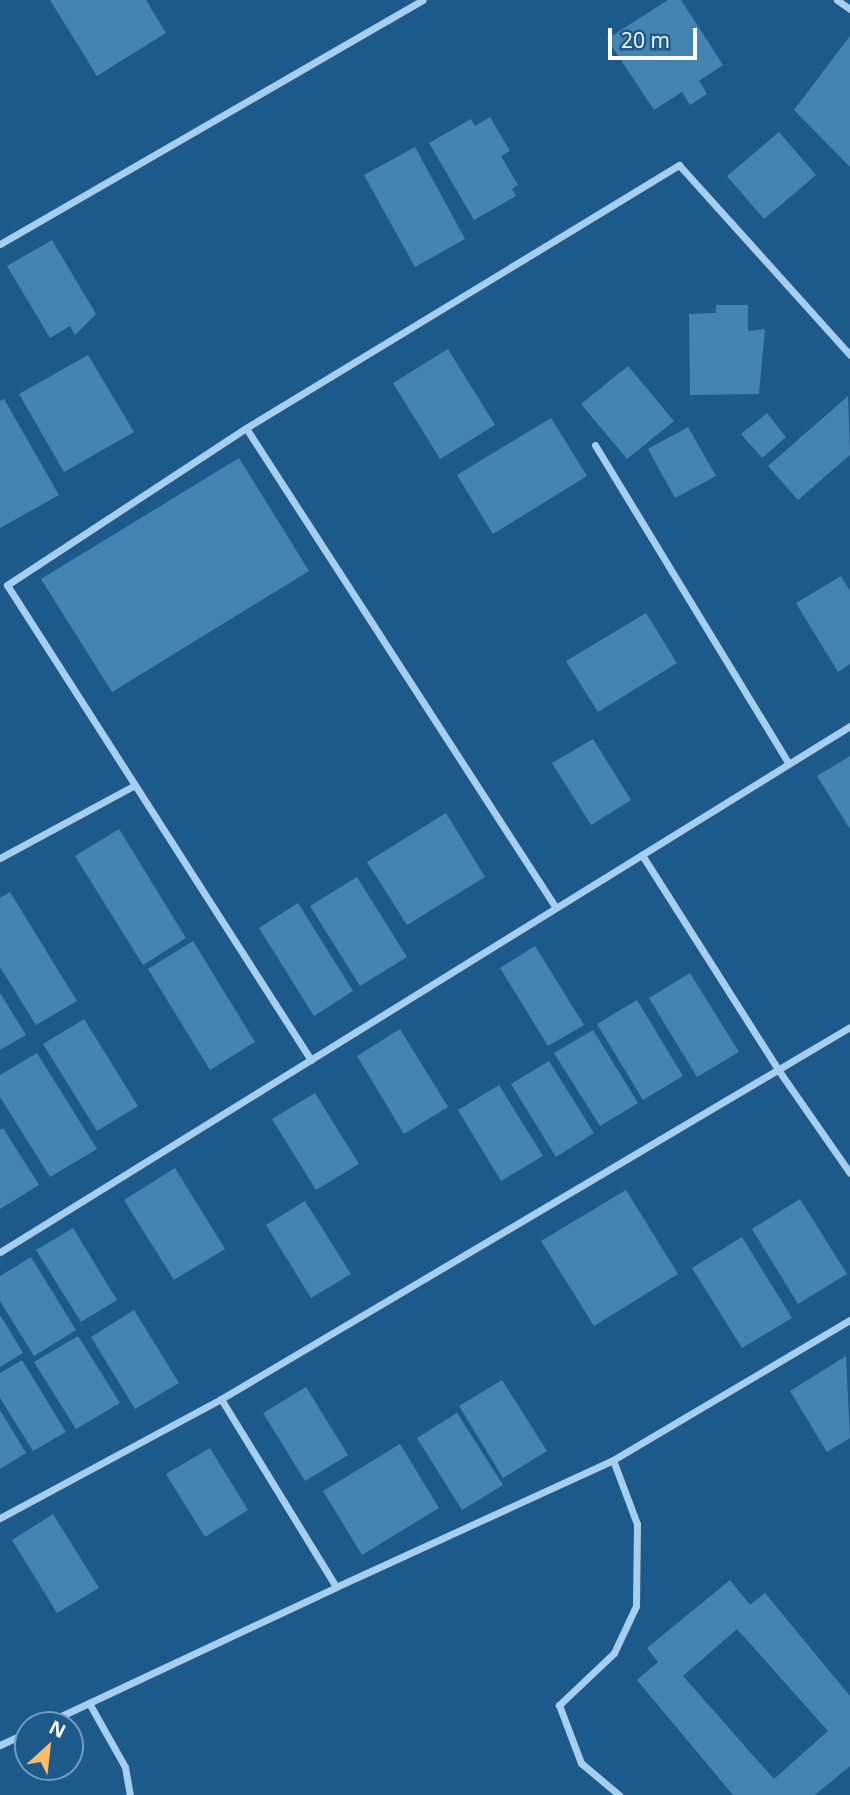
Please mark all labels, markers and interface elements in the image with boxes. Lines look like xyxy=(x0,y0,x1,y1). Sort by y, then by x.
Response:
scale bar xyxy=(612,14,701,58)
text: 20 m xyxy=(621,26,670,54)
north arrow xyxy=(14,1711,84,1781)
text: N xyxy=(45,1714,70,1744)

